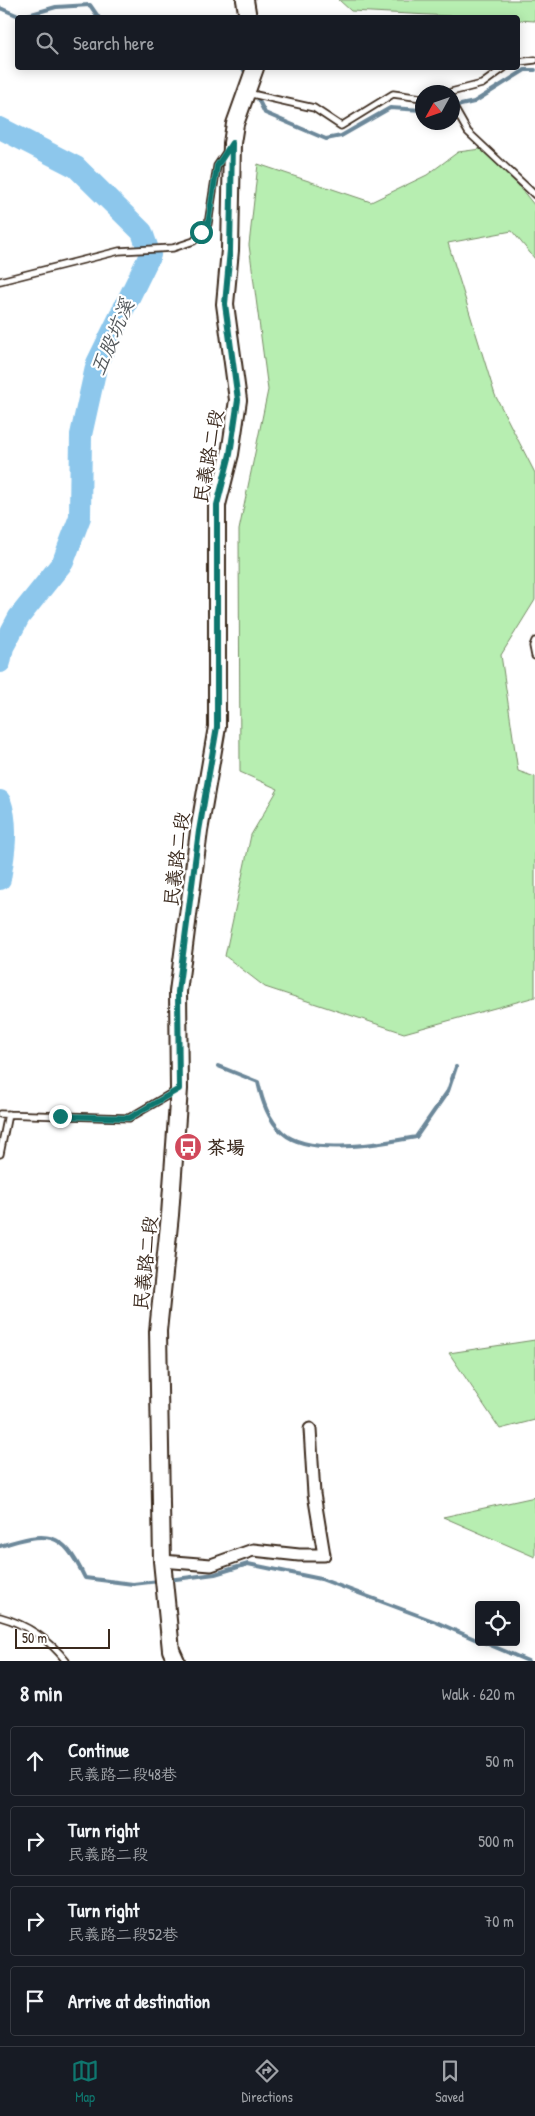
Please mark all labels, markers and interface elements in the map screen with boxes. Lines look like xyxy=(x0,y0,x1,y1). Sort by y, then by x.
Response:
search box xyxy=(15,15,520,70)
icon: search xyxy=(33,29,61,57)
text: Search here xyxy=(73,30,154,56)
north arrow xyxy=(415,85,460,130)
route start xyxy=(190,221,213,244)
water label: 五股坑溪 xyxy=(83,294,140,379)
street label: 民義路二段 xyxy=(187,407,229,505)
street label: 民義路二段 xyxy=(157,810,195,908)
route end xyxy=(49,1105,72,1128)
bus stop icon: 茶場 xyxy=(173,1132,203,1162)
place label: 茶場 xyxy=(207,1134,245,1160)
street label: 民義路二段 xyxy=(127,1214,163,1312)
map controls xyxy=(475,1601,520,1646)
button: locate xyxy=(475,1601,520,1646)
scale bar xyxy=(15,1626,110,1649)
text: 50 m xyxy=(22,1628,47,1647)
text: 8 min xyxy=(20,1679,62,1708)
text: Walk · 620 m xyxy=(442,1683,515,1705)
text: Continue xyxy=(68,1737,129,1763)
icon: ahead xyxy=(21,1747,49,1775)
text: 50 m xyxy=(486,1750,514,1772)
text: 民義路二段48巷 xyxy=(68,1763,177,1785)
text: Turn right xyxy=(68,1817,139,1843)
icon: right xyxy=(21,1827,49,1855)
text: 500 m xyxy=(478,1830,514,1852)
text: 民義路二段 xyxy=(68,1843,148,1865)
text: Turn right xyxy=(68,1897,139,1923)
icon: right xyxy=(21,1907,49,1935)
text: 70 m xyxy=(484,1910,514,1932)
text: 民義路二段52巷 xyxy=(68,1923,178,1945)
icon: arrive xyxy=(21,1987,49,2015)
text: Arrive at destination xyxy=(68,1988,210,2014)
tab: Map xyxy=(71,2057,99,2106)
tab: Directions xyxy=(241,2057,293,2106)
tab: Saved xyxy=(435,2057,464,2106)

